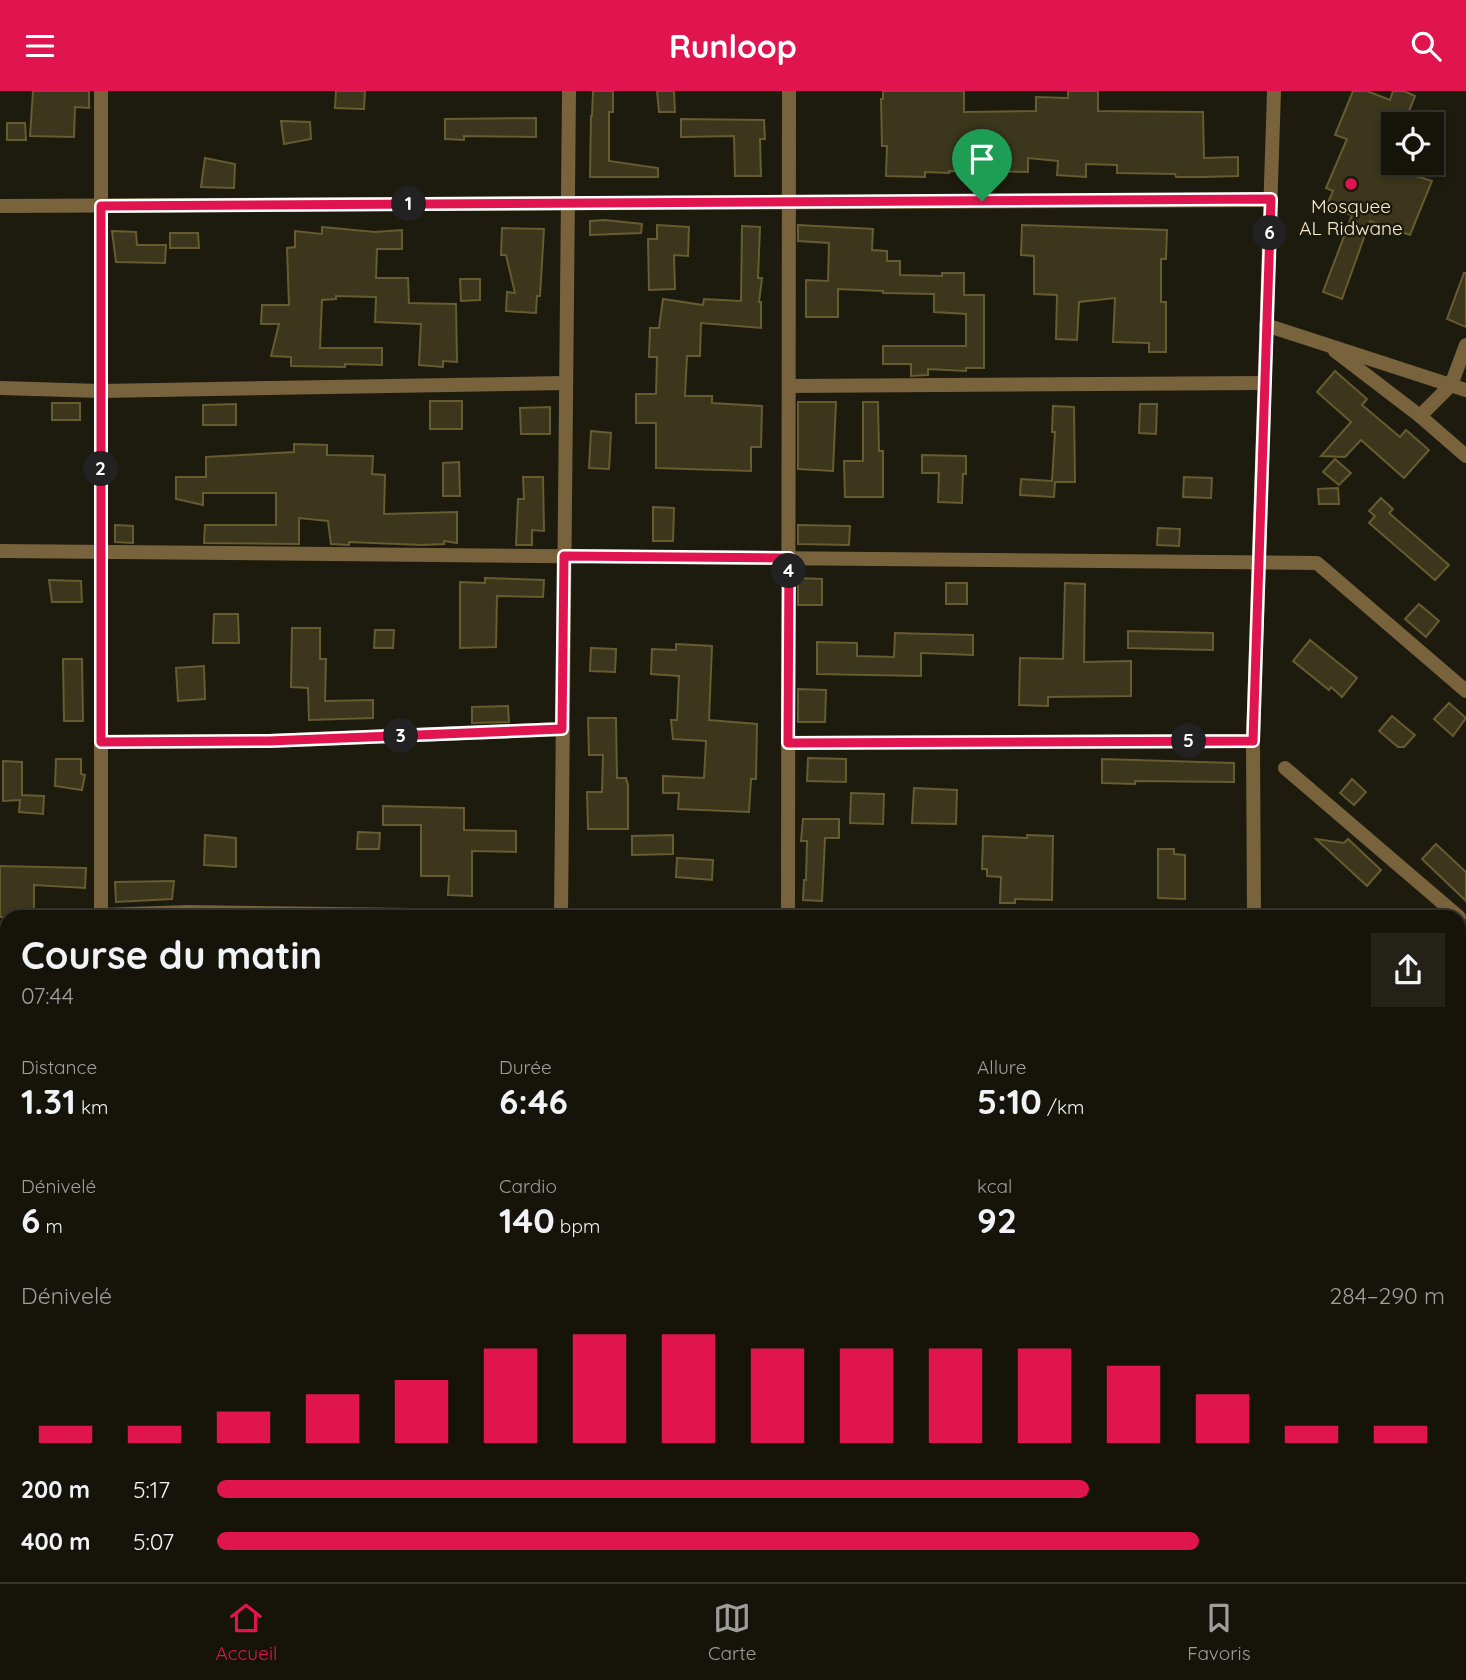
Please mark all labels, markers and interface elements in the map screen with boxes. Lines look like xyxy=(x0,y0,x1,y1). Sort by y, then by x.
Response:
text: Runloop xyxy=(669,26,797,66)
icon: menu xyxy=(21,27,59,65)
icon: search xyxy=(1407,27,1445,65)
map controls xyxy=(1381,112,1444,175)
button: locate xyxy=(1381,112,1444,175)
pin xyxy=(952,129,1012,201)
icon: arrive xyxy=(963,140,1001,178)
marker: Mosquee AL Ridwane xyxy=(1343,176,1359,192)
pin: 1 xyxy=(392,187,426,221)
text: 1 xyxy=(405,191,412,215)
place label: Mosquee AL Ridwane xyxy=(1299,194,1403,240)
pin: 6 xyxy=(1252,215,1288,251)
text: 6 xyxy=(1264,220,1275,244)
pin: 2 xyxy=(84,451,119,487)
text: 2 xyxy=(95,456,106,480)
pin: 4 xyxy=(772,553,806,589)
text: 4 xyxy=(783,558,794,582)
pin: 3 xyxy=(384,719,418,753)
text: 3 xyxy=(395,723,406,747)
pin: 5 xyxy=(1172,723,1206,759)
text: 5 xyxy=(1183,728,1194,752)
text: Course du matin xyxy=(21,931,322,979)
button: share xyxy=(1371,933,1445,1007)
text: 07:44 xyxy=(21,981,74,1010)
text: Distance xyxy=(21,1055,97,1079)
text: Durée xyxy=(499,1055,552,1079)
text: Allure xyxy=(977,1055,1026,1079)
text: 1.31 xyxy=(21,1079,76,1123)
text: 6:46 xyxy=(499,1079,568,1123)
text: 5:10 xyxy=(977,1079,1042,1123)
text: km xyxy=(76,1095,108,1119)
text: /km xyxy=(1042,1095,1084,1119)
text: Dénivelé xyxy=(21,1174,96,1198)
text: Cardio xyxy=(499,1174,557,1198)
text: kcal xyxy=(977,1174,1012,1198)
text: 6 xyxy=(21,1198,40,1242)
text: 140 xyxy=(499,1198,555,1242)
text: 92 xyxy=(977,1198,1017,1242)
text: m xyxy=(40,1214,63,1238)
text: bpm xyxy=(555,1214,600,1238)
text: Dénivelé xyxy=(21,1281,112,1310)
text: 284–290 m xyxy=(1329,1281,1445,1310)
text: 200 m xyxy=(21,1475,90,1504)
text: 5:17 xyxy=(133,1475,170,1504)
text: 400 m xyxy=(21,1527,90,1556)
text: 5:07 xyxy=(133,1527,174,1556)
tab: Accueil xyxy=(215,1599,277,1665)
tab: Carte xyxy=(708,1599,756,1665)
tab: Favoris xyxy=(1187,1599,1251,1665)

